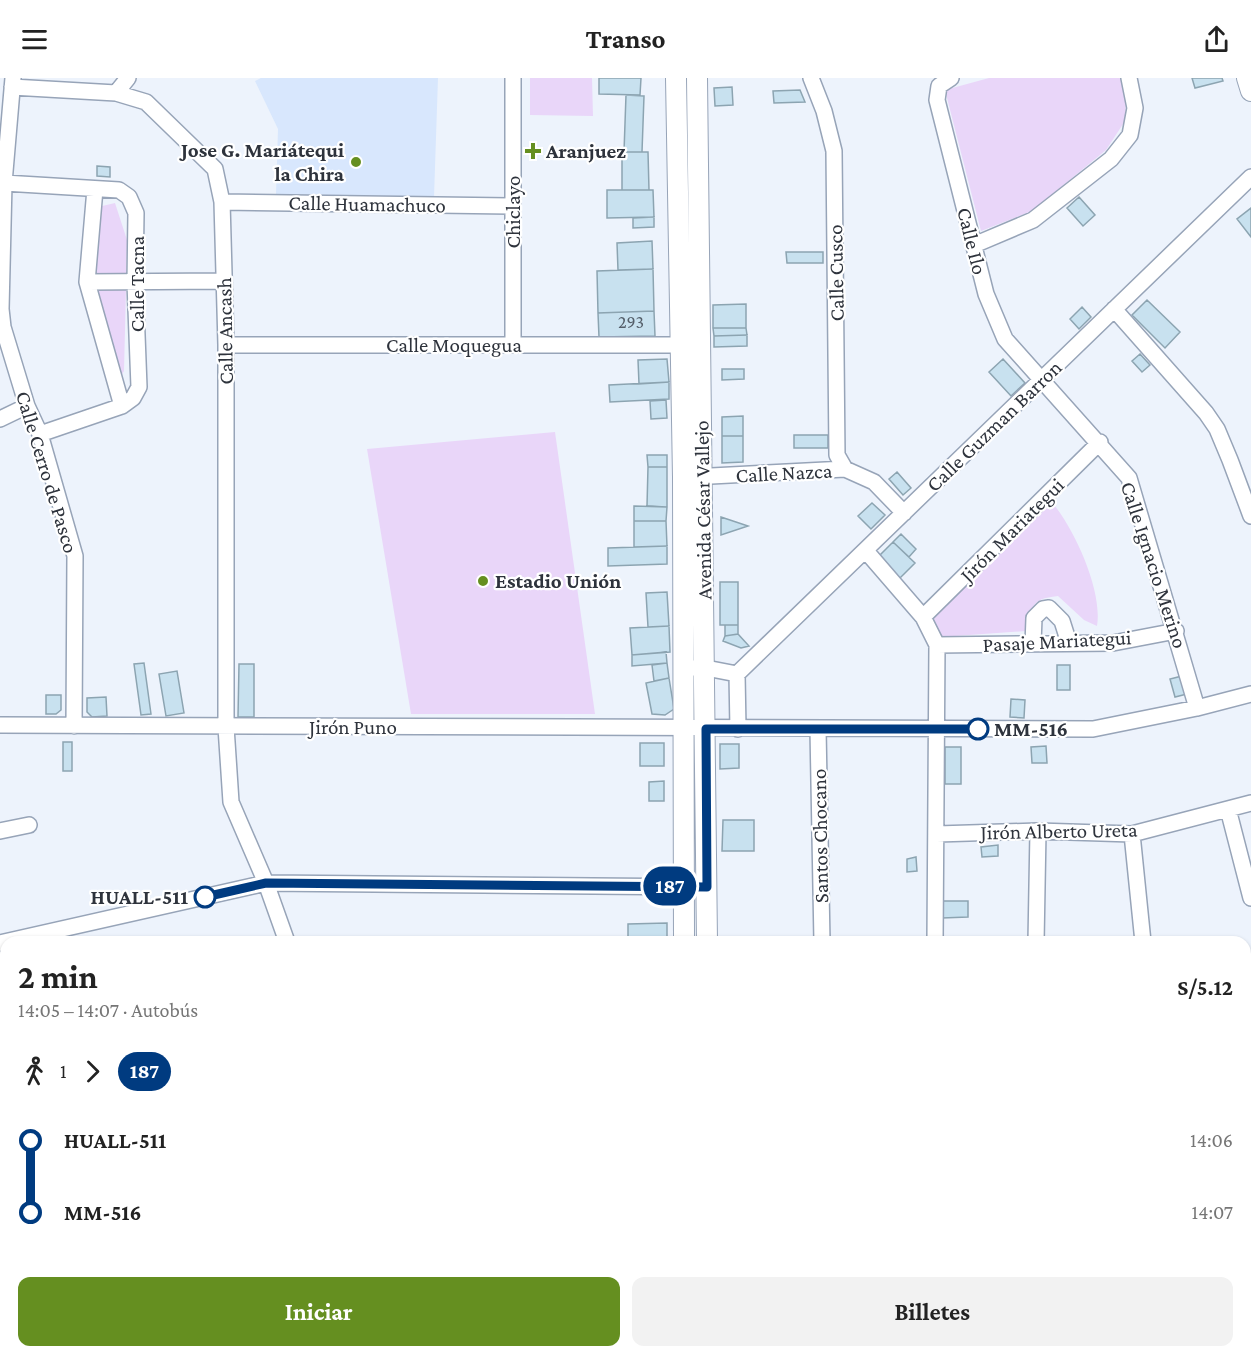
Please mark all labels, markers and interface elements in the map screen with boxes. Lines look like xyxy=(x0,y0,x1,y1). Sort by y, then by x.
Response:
icon: menu xyxy=(18,23,51,56)
icon: share xyxy=(1200,23,1233,56)
text: Transo xyxy=(585,24,666,54)
place label: Jose G. Mariátequi la Chira xyxy=(179,138,345,186)
place label: Aranjuez xyxy=(545,139,626,163)
marker: Aranjuez xyxy=(524,142,542,160)
marker: Jose G. Mariátequi la Chira xyxy=(349,155,363,169)
street label: Chiclayo xyxy=(501,176,525,248)
street label: Calle Huamachuco xyxy=(288,191,446,217)
street label: Calle Ilo xyxy=(952,205,992,277)
street label: Calle Cusco xyxy=(823,224,849,322)
street label: Calle Tacna xyxy=(125,236,149,332)
street label: Calle Ancash xyxy=(212,277,238,385)
house number: 293 xyxy=(618,312,644,332)
street label: Calle Moquegua xyxy=(386,333,522,357)
street label: Calle Guzman Barron xyxy=(921,355,1067,497)
street label: Calle Cerro de Pasco xyxy=(11,388,83,556)
street label: Avenida César Vallejo xyxy=(689,420,717,600)
street label: Calle Nazca xyxy=(735,458,833,488)
street label: Jirón Mariategui xyxy=(954,473,1069,588)
street label: Calle Ignacio Merino xyxy=(1116,479,1192,651)
place label: Estadio Unión xyxy=(495,569,621,593)
marker: Estadio Unión xyxy=(476,574,490,588)
street label: Pasaje Mariategui xyxy=(982,625,1132,657)
street label: Jirón Puno xyxy=(307,715,397,739)
place label: MM-516 xyxy=(994,717,1068,741)
marker: MM-516 xyxy=(967,718,989,740)
street label: Santos Chocano xyxy=(807,769,833,903)
street label: Jirón Alberto Ureta xyxy=(978,818,1138,844)
line badge: 187 xyxy=(636,866,704,906)
text: 187 xyxy=(655,874,685,898)
place label: HUALL-511 xyxy=(91,885,188,909)
marker: HUALL-511 xyxy=(194,886,216,908)
text: 2 min xyxy=(18,958,98,995)
text: S/5.12 xyxy=(1177,975,1233,1000)
text: 14:05 – 14:07 · Autobús xyxy=(18,999,198,1021)
icon: walk xyxy=(18,1055,51,1088)
icon: forward xyxy=(76,1055,109,1088)
text: 187 xyxy=(130,1059,159,1083)
text: 1 xyxy=(60,1060,67,1082)
text: HUALL-511 xyxy=(64,1128,166,1153)
text: 14:06 xyxy=(1190,1129,1233,1151)
text: MM-516 xyxy=(64,1200,142,1225)
text: 14:07 xyxy=(1192,1201,1233,1223)
button: Iniciar xyxy=(18,1277,620,1346)
button: Billetes xyxy=(632,1277,1233,1346)

